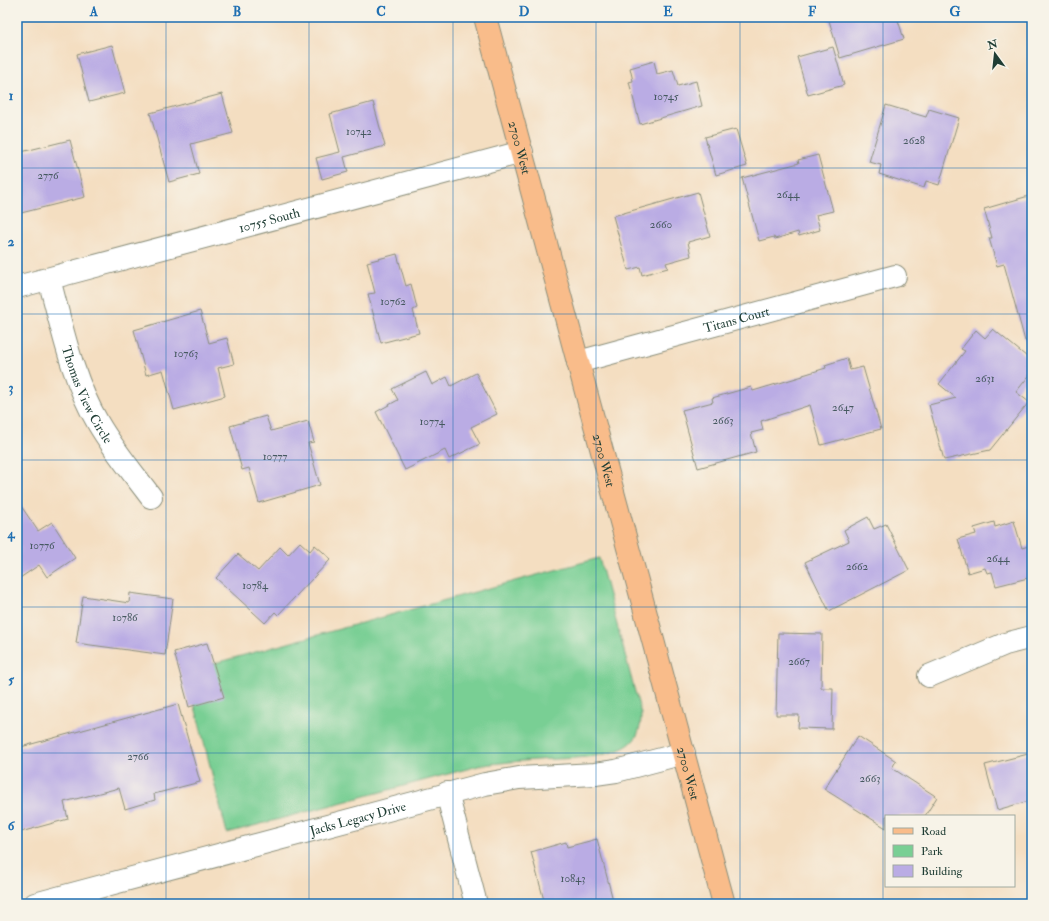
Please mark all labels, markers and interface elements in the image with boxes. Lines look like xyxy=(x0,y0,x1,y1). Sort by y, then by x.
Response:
text: A xyxy=(89,4,99,20)
text: B xyxy=(233,4,241,20)
text: C xyxy=(376,4,386,20)
text: D xyxy=(519,4,530,20)
text: E xyxy=(663,4,673,20)
text: F xyxy=(808,4,817,20)
text: G xyxy=(950,4,961,20)
north arrow xyxy=(975,34,1015,74)
text: N xyxy=(985,37,1000,53)
text: 1 xyxy=(9,88,14,104)
house number: 10745 xyxy=(653,90,679,103)
street label: 2700 West xyxy=(504,119,534,176)
house number: 10742 xyxy=(346,125,372,138)
house number: 2628 xyxy=(903,134,925,147)
house number: 2776 xyxy=(37,169,60,182)
house number: 2644 xyxy=(777,188,801,201)
street label: 10755 South xyxy=(237,205,302,236)
house number: 2660 xyxy=(650,218,673,231)
text: 2 xyxy=(8,234,15,250)
house number: 10762 xyxy=(380,295,406,308)
street label: Titans Court xyxy=(702,303,771,337)
street label: Thomas View Circle xyxy=(58,344,116,447)
house number: 10763 xyxy=(174,347,198,360)
house number: 2631 xyxy=(975,372,995,385)
text: 3 xyxy=(9,380,14,396)
house number: 2647 xyxy=(832,401,854,414)
house number: 2663 xyxy=(713,414,733,427)
house number: 10774 xyxy=(419,415,446,428)
street label: 2700 West xyxy=(589,432,618,489)
house number: 10777 xyxy=(263,450,287,463)
text: 4 xyxy=(6,526,15,542)
house number: 10776 xyxy=(29,539,56,552)
house number: 2644 xyxy=(987,552,1011,565)
house number: 2662 xyxy=(846,560,869,573)
house number: 10784 xyxy=(242,579,269,592)
house number: 10786 xyxy=(112,611,139,624)
house number: 2667 xyxy=(788,655,810,668)
text: 5 xyxy=(8,672,14,688)
street label: 2700 West xyxy=(673,745,703,802)
house number: 2766 xyxy=(127,750,150,763)
house number: 2663 xyxy=(860,772,880,785)
street label: Jacks Legacy Drive xyxy=(307,798,408,840)
legend xyxy=(885,815,1015,887)
text: 6 xyxy=(8,818,16,834)
text: Road xyxy=(921,824,946,839)
text: Park xyxy=(921,844,943,859)
text: Building xyxy=(921,864,964,879)
house number: 10843 xyxy=(561,872,585,885)

